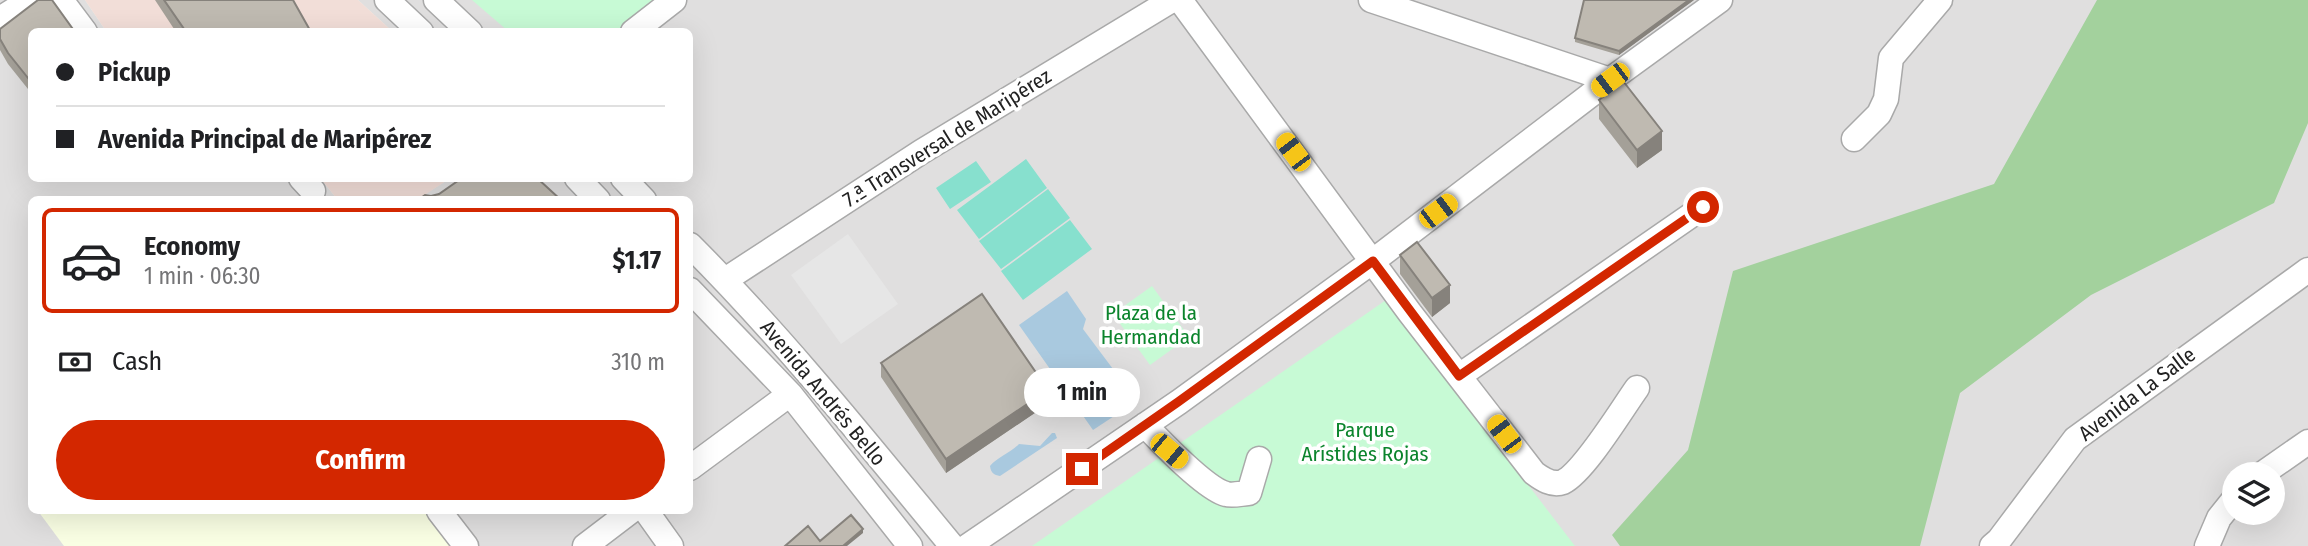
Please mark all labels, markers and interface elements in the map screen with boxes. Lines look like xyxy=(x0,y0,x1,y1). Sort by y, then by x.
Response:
text: Pickup xyxy=(98,57,171,88)
car xyxy=(1587,59,1634,101)
street label: 7.ª Transversal de Maripérez xyxy=(838,63,1056,213)
text: Avenida Principal de Maripérez xyxy=(98,124,431,155)
car xyxy=(1272,129,1315,175)
car xyxy=(1415,190,1462,232)
route start xyxy=(1687,191,1719,223)
icon: car xyxy=(60,229,123,292)
text: Economy xyxy=(144,231,240,262)
text: $1.17 xyxy=(613,245,661,276)
text: 1 min · 06:30 xyxy=(144,262,261,290)
park label: Plaza de la Hermandad xyxy=(1101,300,1201,350)
street label: Avenida Andrés Bello xyxy=(755,315,891,471)
street label: Avenida La Salle xyxy=(2073,342,2201,446)
icon: cash xyxy=(56,343,94,381)
text: Cash xyxy=(112,346,162,377)
text: 310 m xyxy=(611,348,665,376)
callout: 1 min xyxy=(1024,368,1140,416)
text: 1 min xyxy=(1057,378,1107,406)
car xyxy=(1483,411,1526,457)
park label: Parque Arístides Rojas xyxy=(1302,417,1428,467)
button: Confirm xyxy=(56,420,665,500)
car xyxy=(1147,429,1192,473)
route end xyxy=(1066,453,1098,485)
map controls xyxy=(2222,462,2285,525)
button: layers xyxy=(2222,462,2285,525)

